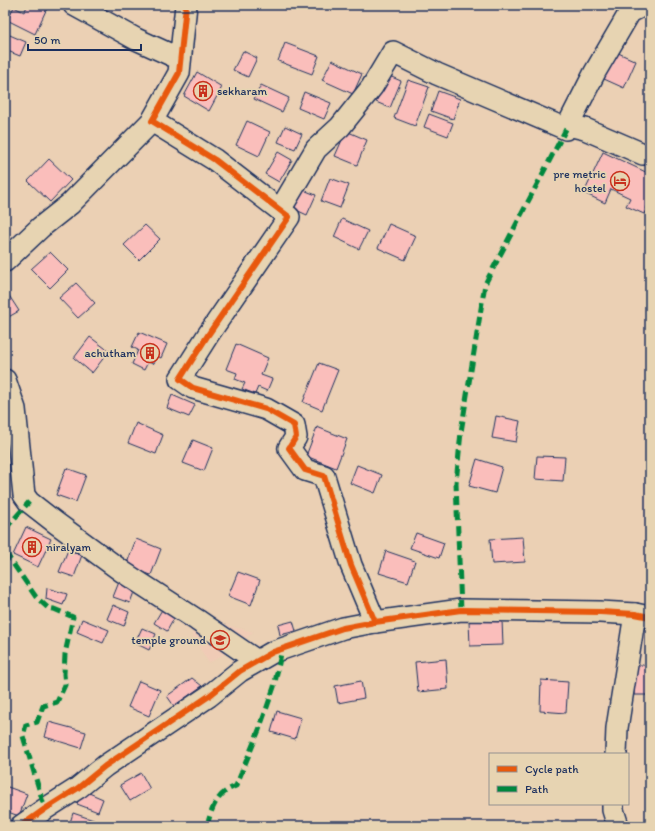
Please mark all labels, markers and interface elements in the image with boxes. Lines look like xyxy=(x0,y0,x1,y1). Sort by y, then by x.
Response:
scale bar xyxy=(28,26,141,52)
text: 50 m xyxy=(34,33,60,47)
building icon: sekharam xyxy=(192,80,214,102)
place label: sekharam xyxy=(217,84,267,98)
place label: pre metric hostel xyxy=(553,167,607,195)
hotel icon: pre metric hostel xyxy=(609,170,631,192)
building icon: achutham xyxy=(139,342,161,364)
place label: achutham xyxy=(85,346,136,360)
building icon: niralyam xyxy=(21,536,43,558)
place label: niralyam xyxy=(46,540,92,554)
school or university icon: temple ground xyxy=(209,629,231,651)
place label: temple ground xyxy=(131,633,207,647)
legend xyxy=(489,753,629,805)
text: Cycle path xyxy=(525,762,579,776)
text: Path xyxy=(525,782,548,796)

